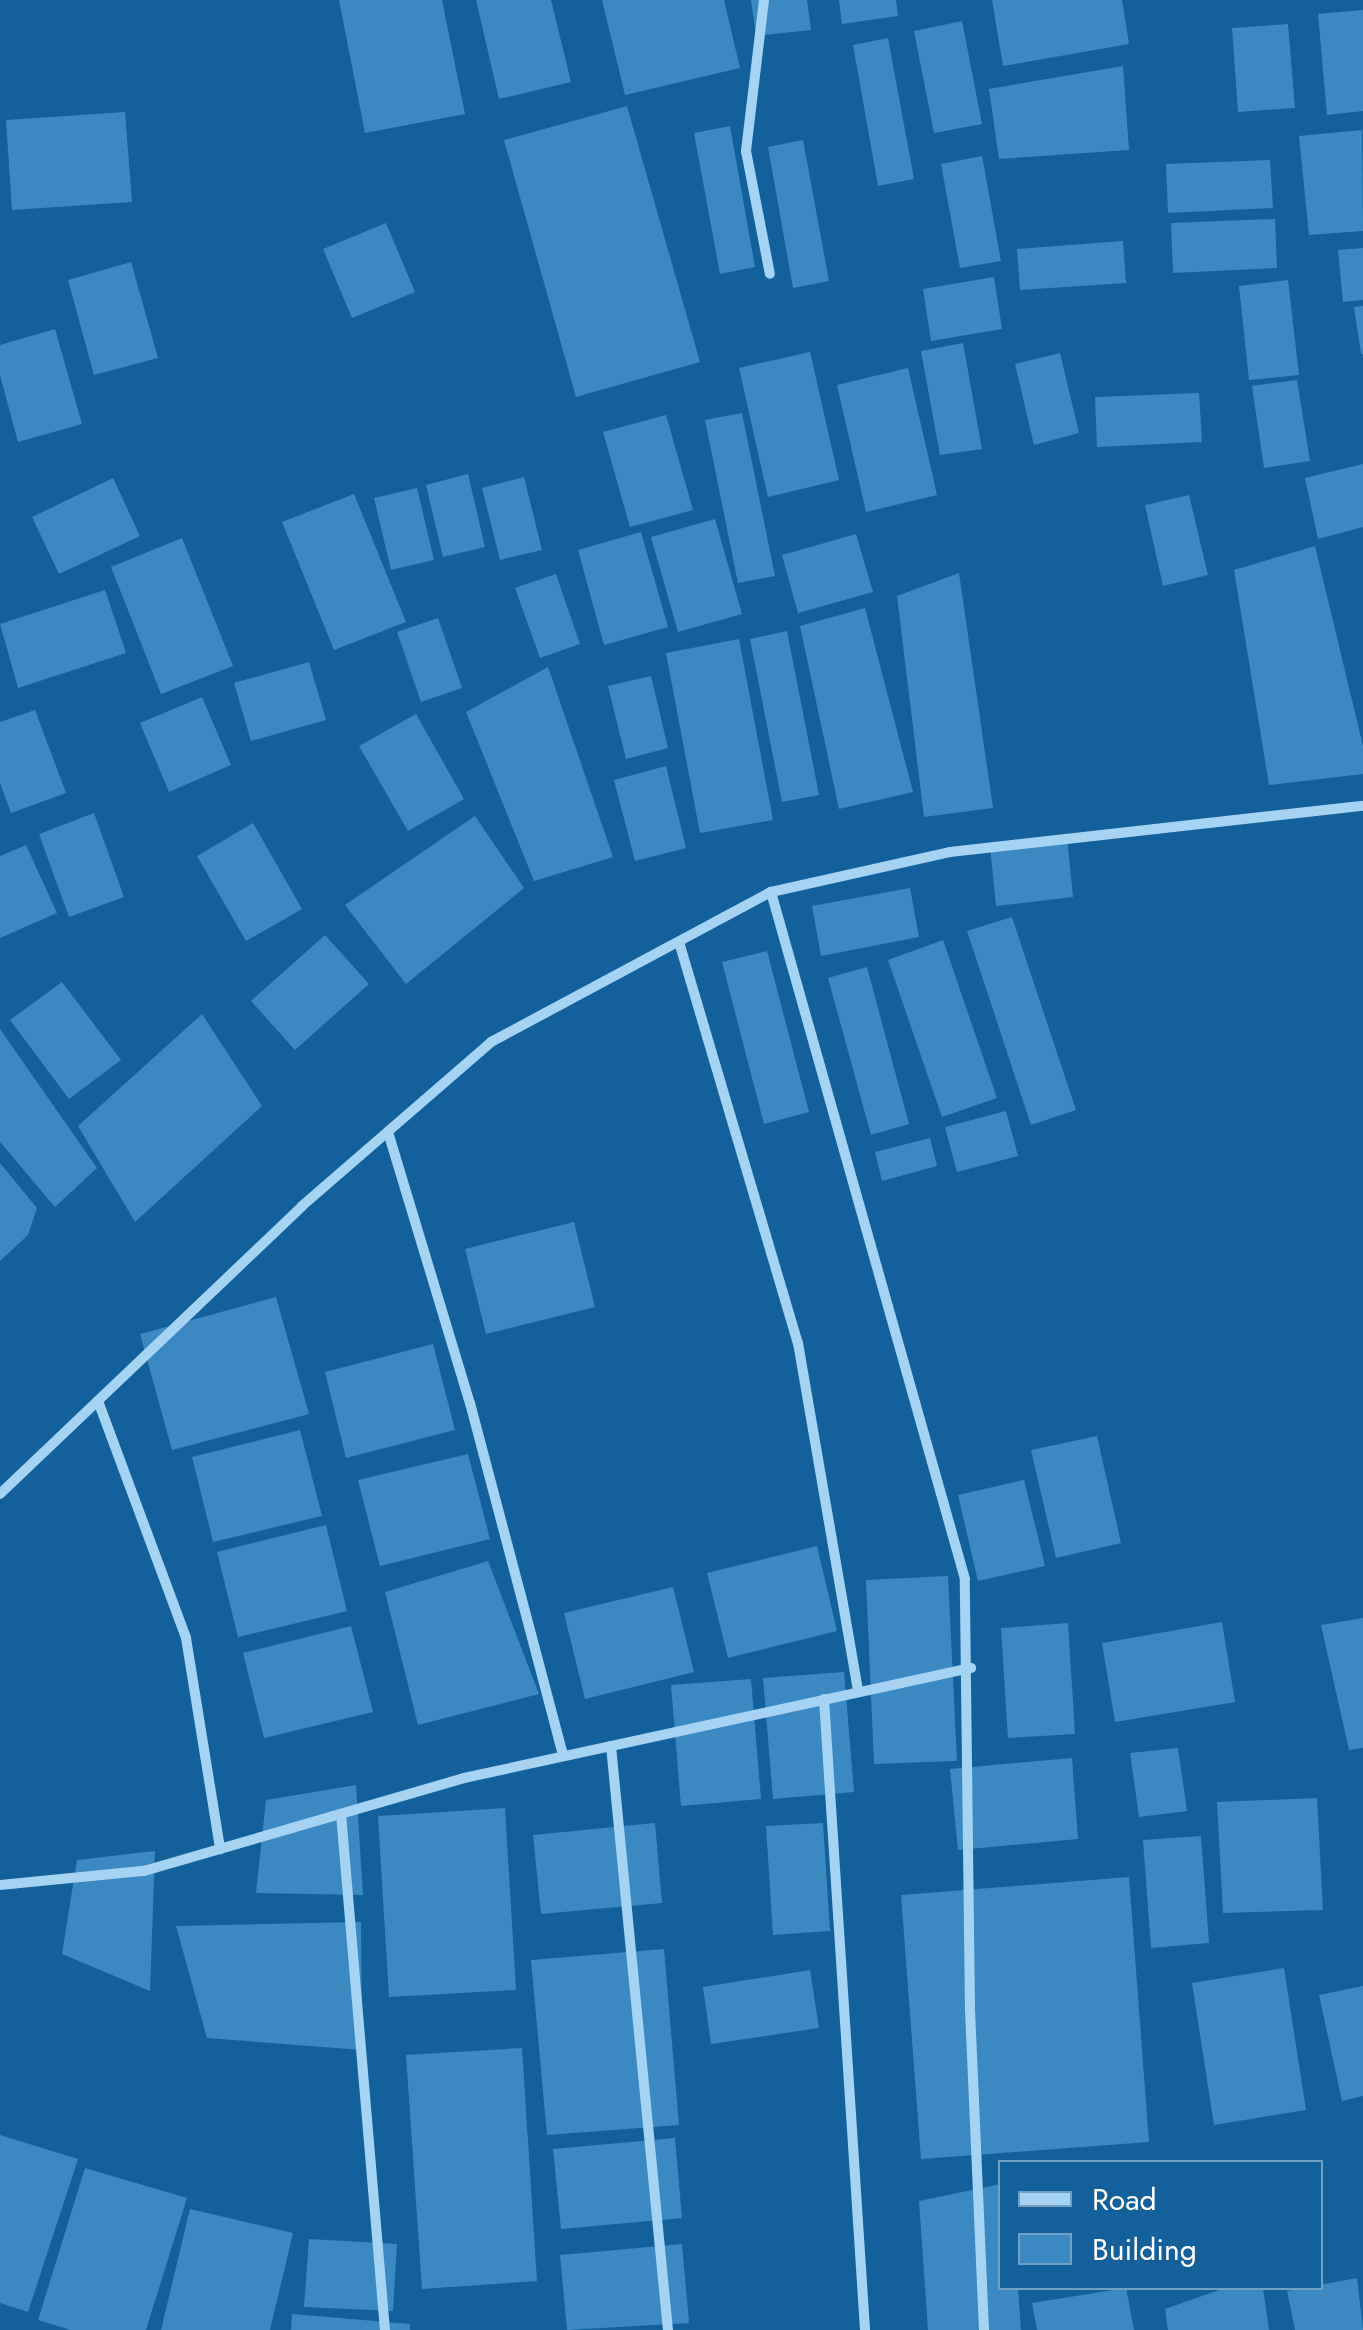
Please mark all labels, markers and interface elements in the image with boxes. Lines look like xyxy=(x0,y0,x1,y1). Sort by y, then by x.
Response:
legend xyxy=(998,2160,1323,2290)
text: Road xyxy=(1092,2178,1157,2221)
text: Building xyxy=(1092,2228,1197,2271)

